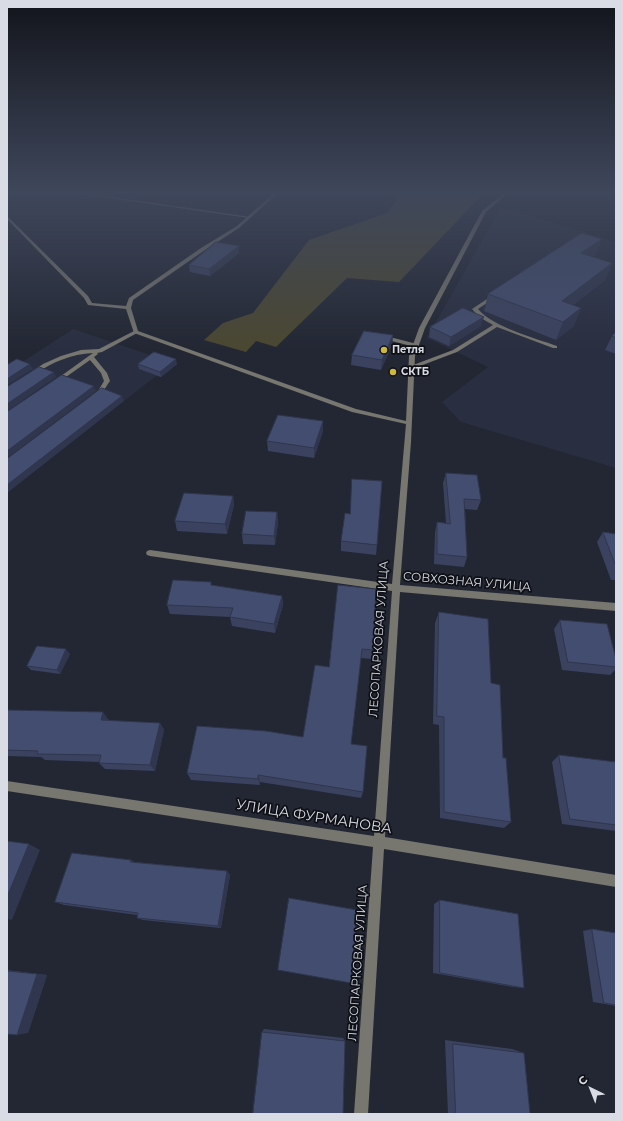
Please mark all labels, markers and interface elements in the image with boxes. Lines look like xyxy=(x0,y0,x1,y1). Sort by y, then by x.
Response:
place label: Петля xyxy=(392,344,424,356)
marker: Петля xyxy=(379,345,389,355)
place label: СКТБ xyxy=(401,366,429,378)
marker: СКТБ xyxy=(388,367,398,377)
street label: ЛЕСОПАРКОВАЯ УЛИЦА xyxy=(366,560,392,718)
street label: СОВХОЗНАЯ УЛИЦА xyxy=(402,569,532,595)
street label: УЛИЦА ФУРМАНОВА xyxy=(235,796,393,838)
street label: ЛЕСОПАРКОВАЯ УЛИЦА xyxy=(345,884,371,1042)
north arrow xyxy=(571,1069,611,1109)
text: С xyxy=(575,1072,591,1088)

